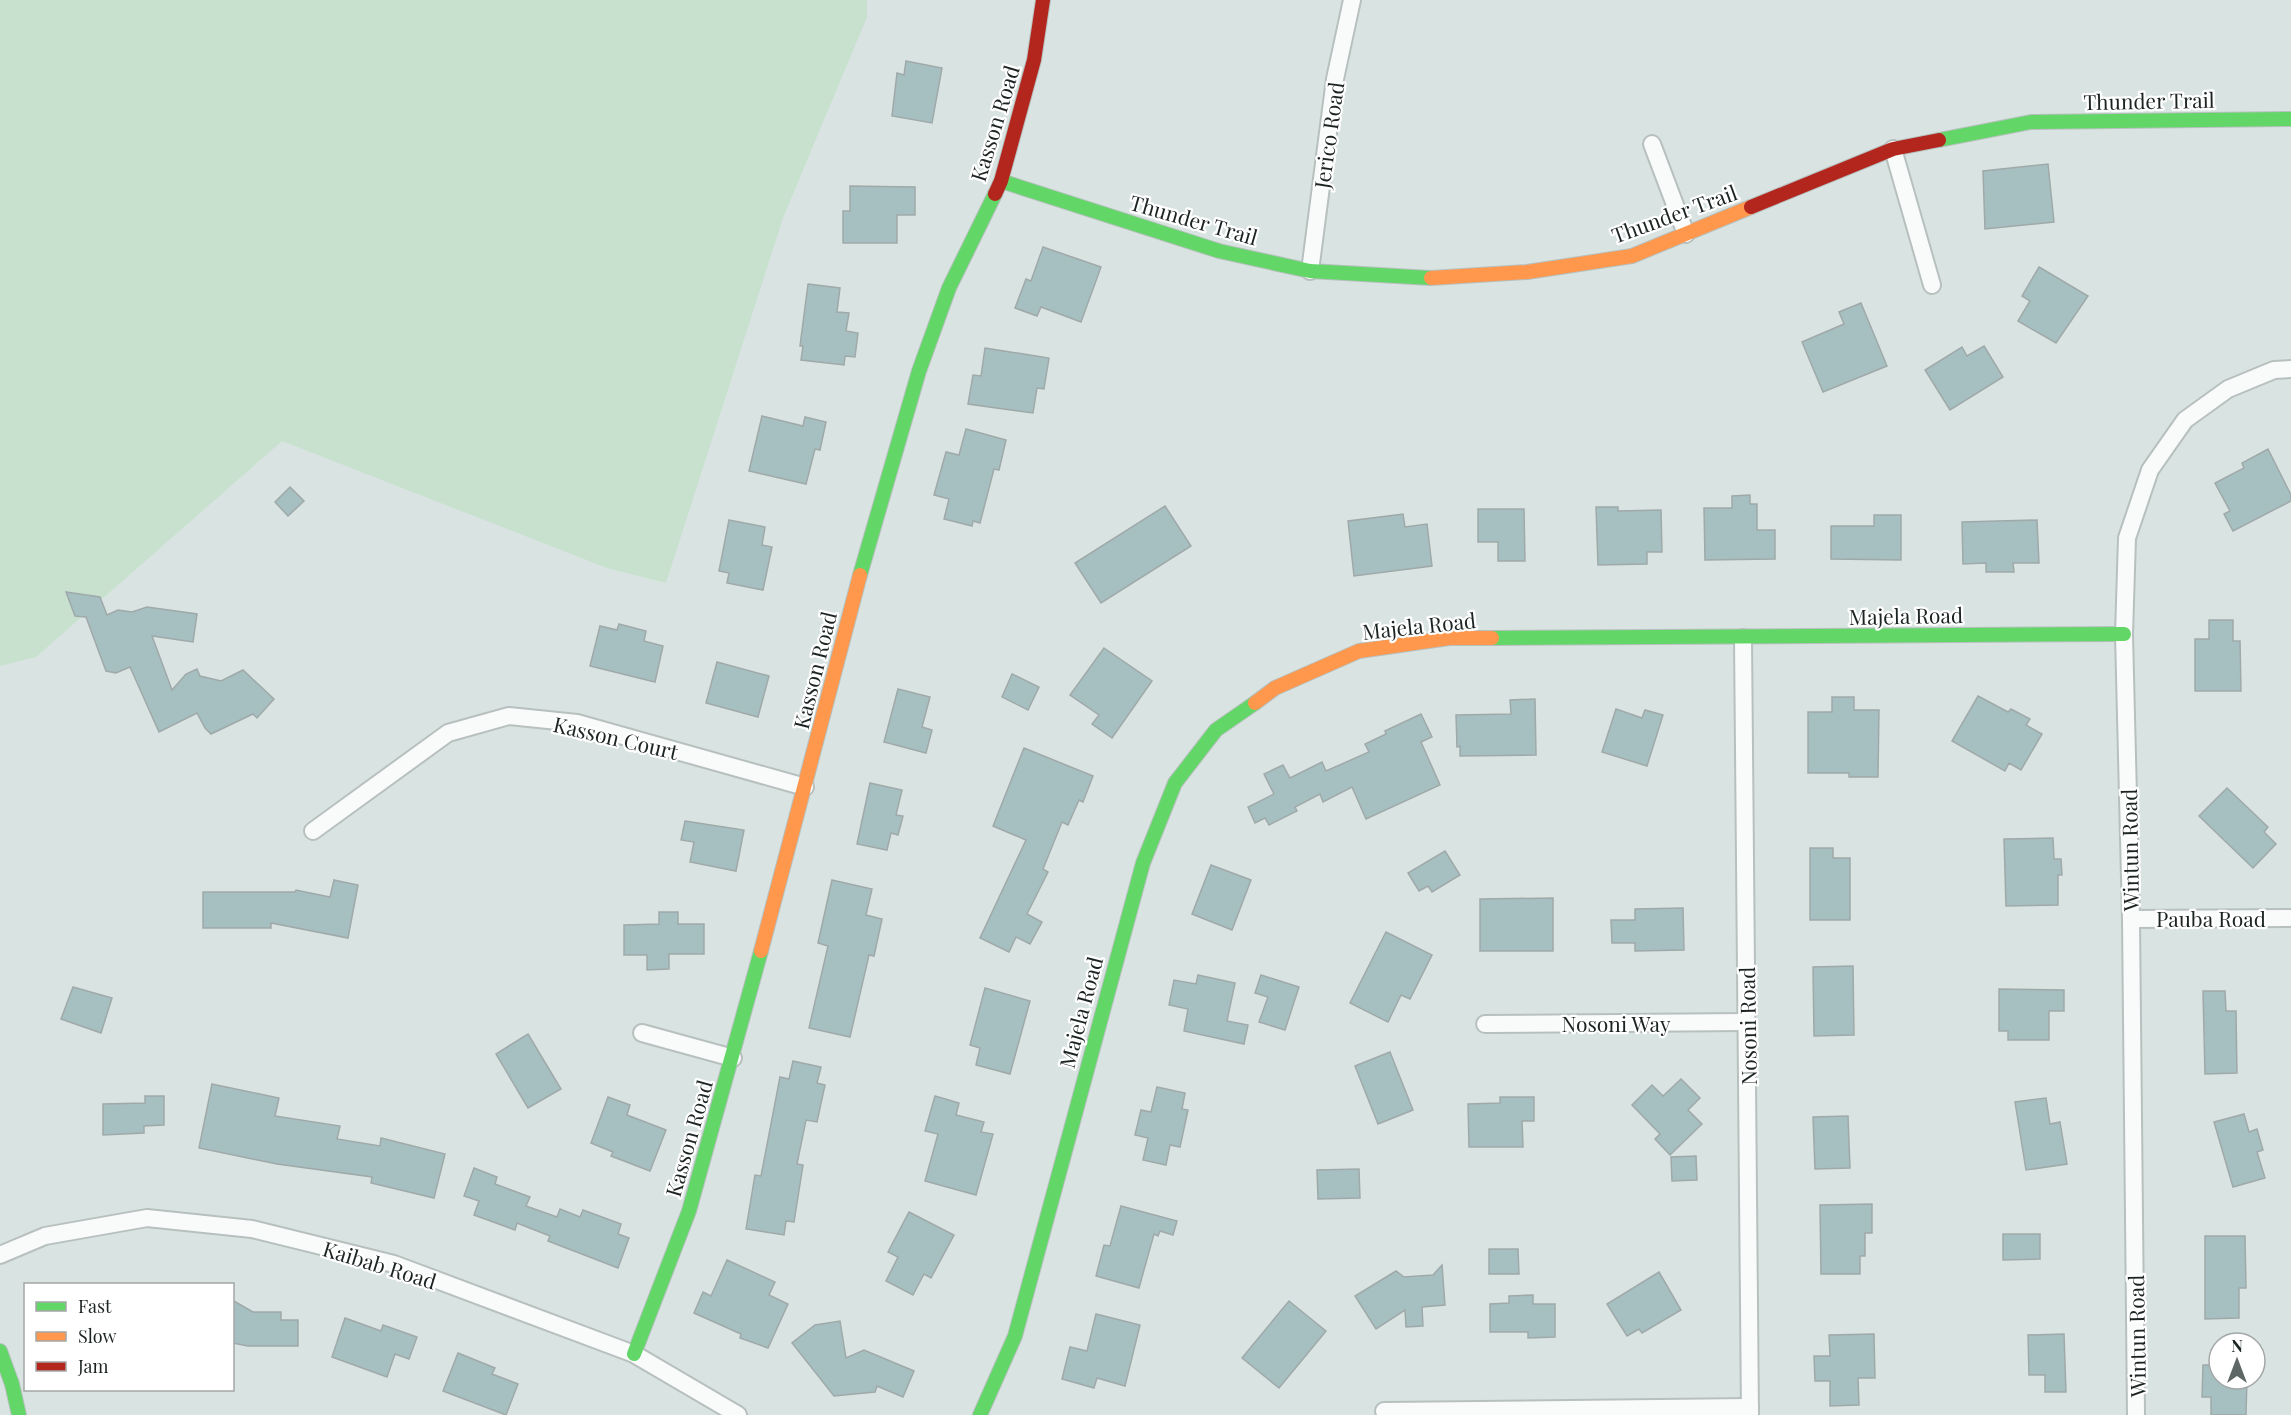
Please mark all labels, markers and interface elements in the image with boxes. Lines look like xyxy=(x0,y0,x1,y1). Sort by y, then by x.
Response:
street label: Kasson Road xyxy=(963,62,1025,184)
street label: Jerico Road xyxy=(1307,80,1349,191)
street label: Thunder Trail xyxy=(2083,85,2215,115)
street label: Thunder Trail xyxy=(1607,177,1741,249)
street label: Thunder Trail xyxy=(1127,187,1261,251)
street label: Majela Road xyxy=(1849,600,1963,630)
street label: Majela Road xyxy=(1361,605,1477,645)
street label: Kasson Road xyxy=(786,608,842,732)
street label: Kasson Court xyxy=(551,709,682,765)
street label: Wintun Road xyxy=(2114,789,2144,912)
street label: Pauba Road xyxy=(2156,904,2266,932)
street label: Majela Road xyxy=(1052,953,1108,1071)
street label: Nosoni Road xyxy=(1732,966,1762,1086)
street label: Nosoni Way xyxy=(1562,1009,1671,1037)
street label: Kasson Road xyxy=(658,1076,718,1200)
street label: Kaibab Road xyxy=(320,1233,440,1295)
street label: Wintun Road xyxy=(2121,1275,2151,1398)
legend xyxy=(24,1283,234,1391)
text: Fast xyxy=(78,1294,112,1318)
text: Slow xyxy=(78,1324,116,1348)
north arrow xyxy=(2207,1331,2267,1391)
text: N xyxy=(2231,1335,2243,1356)
text: Jam xyxy=(77,1354,108,1378)

